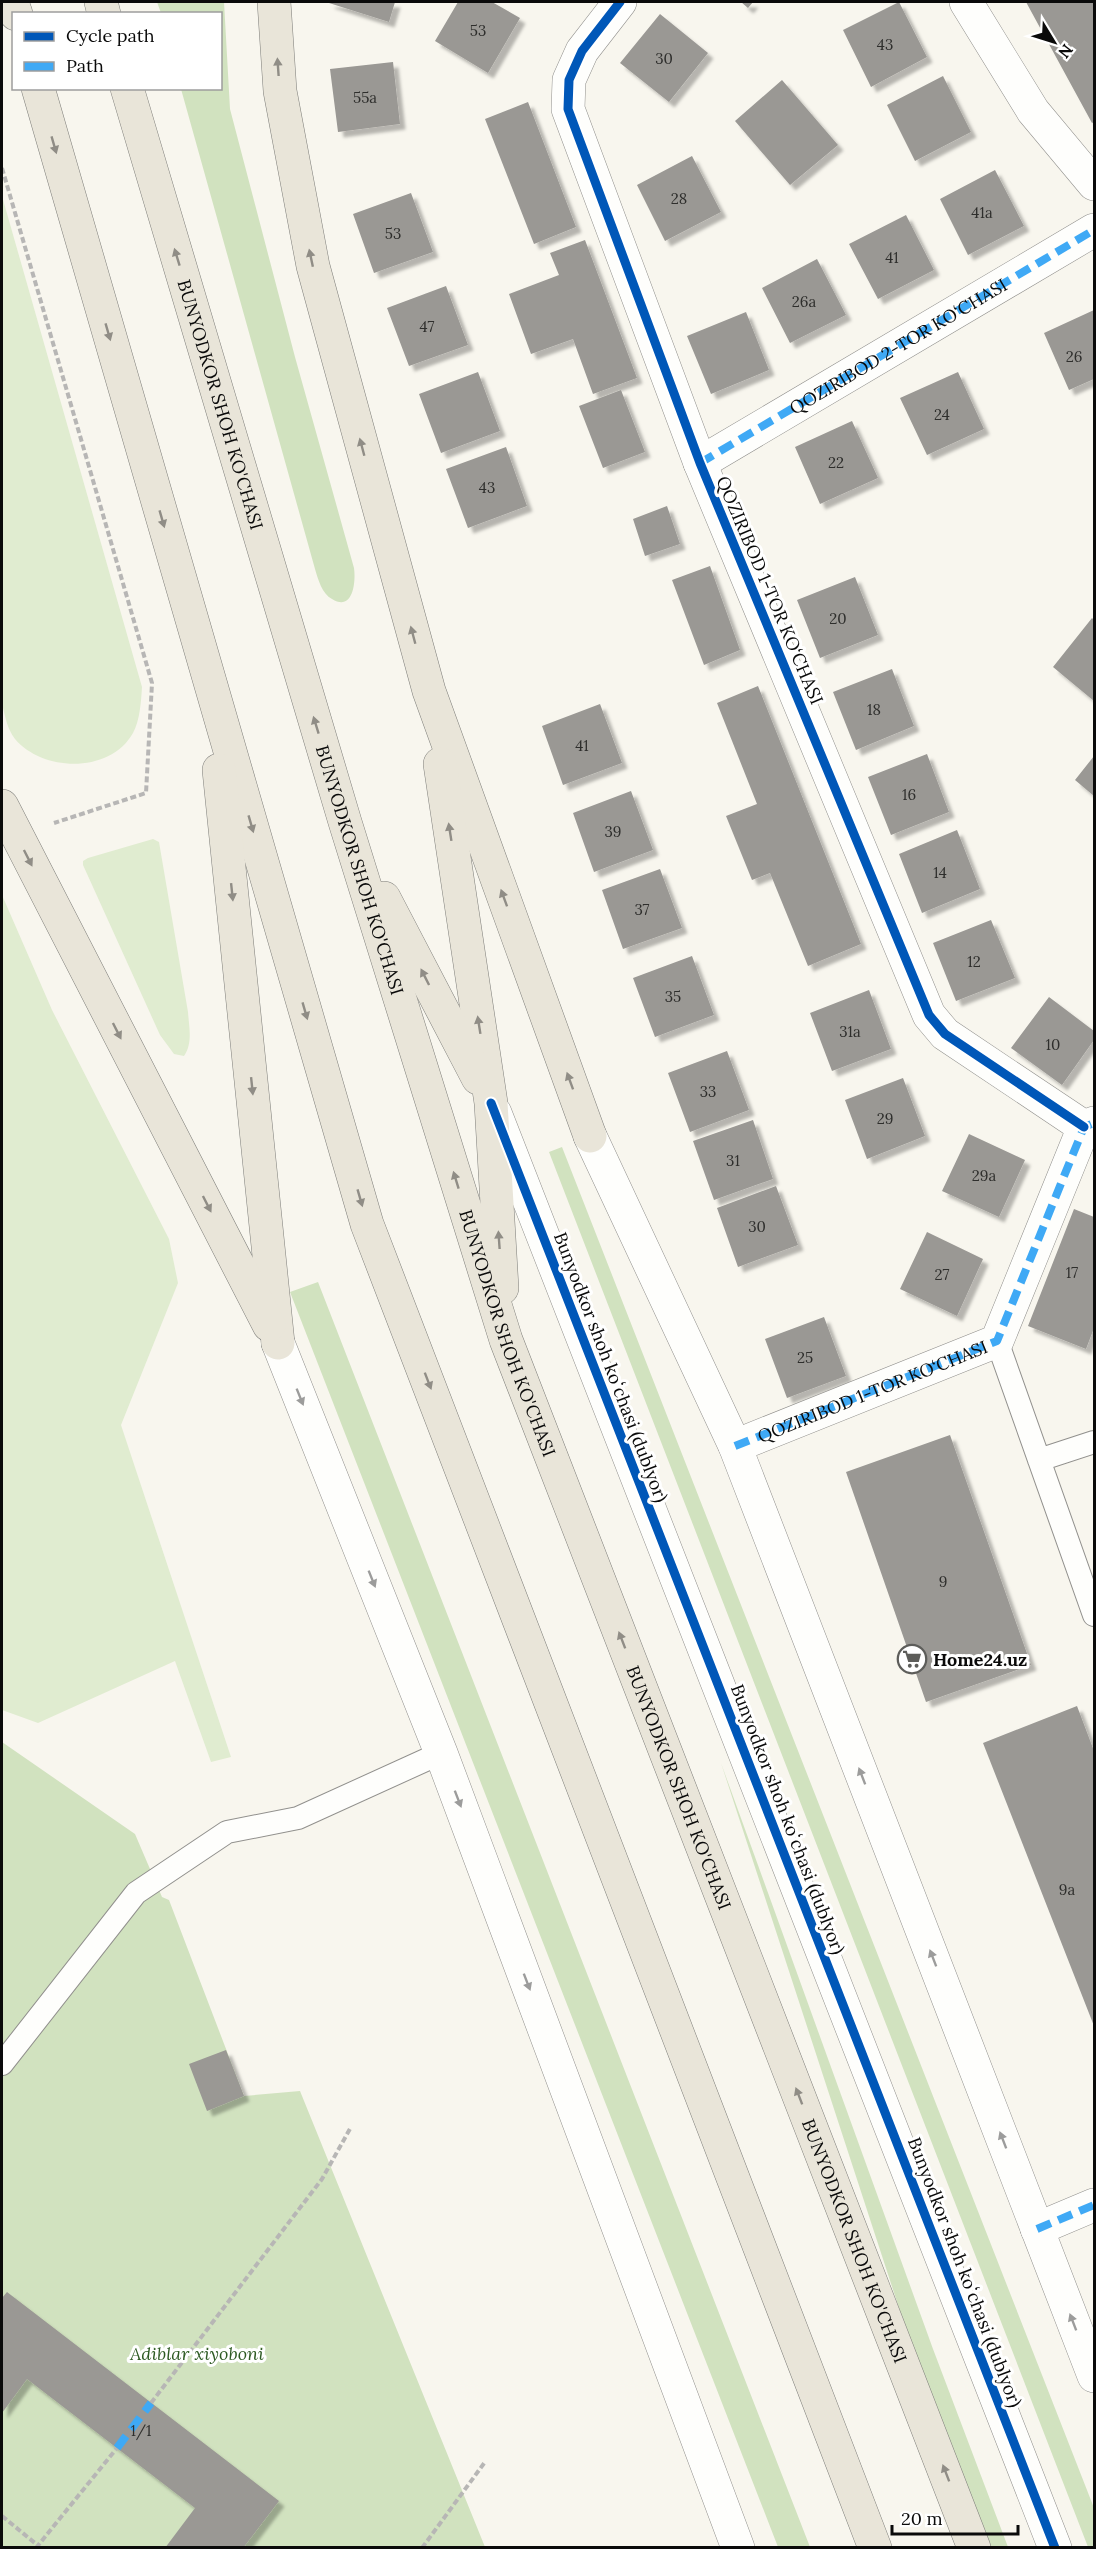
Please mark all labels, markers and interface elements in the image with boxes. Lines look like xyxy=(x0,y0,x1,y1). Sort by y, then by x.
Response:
legend xyxy=(12,12,222,90)
north arrow xyxy=(1024,12,1084,72)
house number: 53 xyxy=(470,21,486,40)
text: Cycle path xyxy=(66,24,155,47)
house number: 43 xyxy=(877,35,893,54)
text: N xyxy=(1054,40,1078,62)
house number: 30 xyxy=(655,49,673,68)
text: Path xyxy=(66,54,104,77)
one-way arrow xyxy=(274,57,283,76)
house number: 55а xyxy=(353,88,377,107)
one-way arrow xyxy=(50,136,59,154)
house number: 28 xyxy=(671,189,687,208)
house number: 41а xyxy=(971,203,993,222)
house number: 53 xyxy=(385,224,401,243)
one-way arrow xyxy=(172,248,181,266)
house number: 41 xyxy=(885,248,899,267)
one-way arrow xyxy=(306,249,316,268)
street label: QOZIRIBOD 2-TOR KO‘CHASI xyxy=(785,273,1011,419)
street label: BUNYODKOR SHOH KO'CHASI xyxy=(173,276,269,532)
house number: 26а xyxy=(792,292,816,311)
house number: 47 xyxy=(419,317,435,336)
one-way arrow xyxy=(104,323,113,341)
house number: 26 xyxy=(1066,347,1082,366)
house number: 24 xyxy=(934,405,950,424)
one-way arrow xyxy=(357,438,366,456)
house number: 22 xyxy=(828,453,844,472)
street label: QOZIRIBOD 1-TOR KO‘CHASI xyxy=(711,472,829,708)
house number: 43 xyxy=(479,478,495,497)
one-way arrow xyxy=(158,510,167,528)
house number: 20 xyxy=(829,609,847,628)
one-way arrow xyxy=(408,626,418,644)
house number: 18 xyxy=(867,700,881,719)
one-way arrow xyxy=(311,716,320,734)
house number: 41 xyxy=(575,736,589,755)
street label: BUNYODKOR SHOH KO'CHASI xyxy=(311,742,409,998)
house number: 16 xyxy=(902,785,916,804)
one-way arrow xyxy=(247,815,256,833)
house number: 39 xyxy=(604,822,622,841)
one-way arrow xyxy=(446,823,455,842)
one-way arrow xyxy=(24,849,33,866)
house number: 14 xyxy=(933,863,947,882)
one-way arrow xyxy=(227,882,237,901)
one-way arrow xyxy=(498,889,508,907)
house number: 37 xyxy=(635,900,650,919)
house number: 12 xyxy=(967,952,981,971)
one-way arrow xyxy=(420,968,430,985)
house number: 35 xyxy=(665,987,681,1006)
one-way arrow xyxy=(301,1002,310,1020)
one-way arrow xyxy=(475,1015,484,1034)
one-way arrow xyxy=(112,1022,122,1040)
house number: 31а xyxy=(839,1022,861,1041)
house number: 10 xyxy=(1046,1035,1060,1054)
one-way arrow xyxy=(565,1072,575,1090)
one-way arrow xyxy=(247,1076,257,1095)
house number: 33 xyxy=(700,1082,716,1101)
house number: 29 xyxy=(877,1109,893,1128)
house number: 31 xyxy=(726,1151,740,1170)
house number: 29а xyxy=(972,1166,996,1185)
one-way arrow xyxy=(451,1171,460,1189)
one-way arrow xyxy=(356,1190,365,1208)
one-way arrow xyxy=(202,1196,211,1213)
street label: BUNYODKOR SHOH KO'CHASI xyxy=(455,1207,561,1460)
house number: 30 xyxy=(748,1217,766,1236)
street label: Bunyodkor shoh koʻchasi (dublyor) xyxy=(549,1229,673,1505)
one-way arrow xyxy=(495,1230,504,1249)
house number: 17 xyxy=(1066,1263,1078,1282)
house number: 27 xyxy=(935,1265,950,1284)
street label: QOZIRIBOD 1-TOR KO‘CHASI xyxy=(754,1335,991,1447)
house number: 25 xyxy=(797,1348,813,1367)
one-way arrow xyxy=(423,1372,433,1390)
one-way arrow xyxy=(295,1389,305,1407)
one-way arrow xyxy=(367,1570,377,1588)
house number: 9 xyxy=(939,1572,947,1591)
one-way arrow xyxy=(617,1631,626,1649)
supermarket icon: Home24.uz xyxy=(896,1643,928,1675)
place label: Home24.uz xyxy=(933,1648,1027,1671)
street label: BUNYODKOR SHOH KO'CHASI xyxy=(622,1662,737,1913)
street label: Bunyodkor shoh koʻchasi (dublyor) xyxy=(726,1681,850,1957)
one-way arrow xyxy=(857,1767,867,1785)
one-way arrow xyxy=(454,1790,464,1808)
house number: 9a xyxy=(1059,1880,1075,1899)
one-way arrow xyxy=(927,1949,937,1967)
one-way arrow xyxy=(522,1973,532,1991)
one-way arrow xyxy=(794,2087,803,2105)
street label: BUNYODKOR SHOH KO'CHASI xyxy=(797,2115,913,2366)
one-way arrow xyxy=(998,2130,1008,2148)
street label: Bunyodkor shoh koʻchasi (dublyor) xyxy=(903,2134,1027,2410)
one-way arrow xyxy=(1068,2312,1078,2330)
park label: Adiblar xiyoboni xyxy=(129,2342,264,2365)
house number: 1/1 xyxy=(130,2421,152,2441)
one-way arrow xyxy=(940,2464,950,2482)
scale bar xyxy=(892,2498,1018,2536)
text: 20 m xyxy=(901,2507,943,2530)

